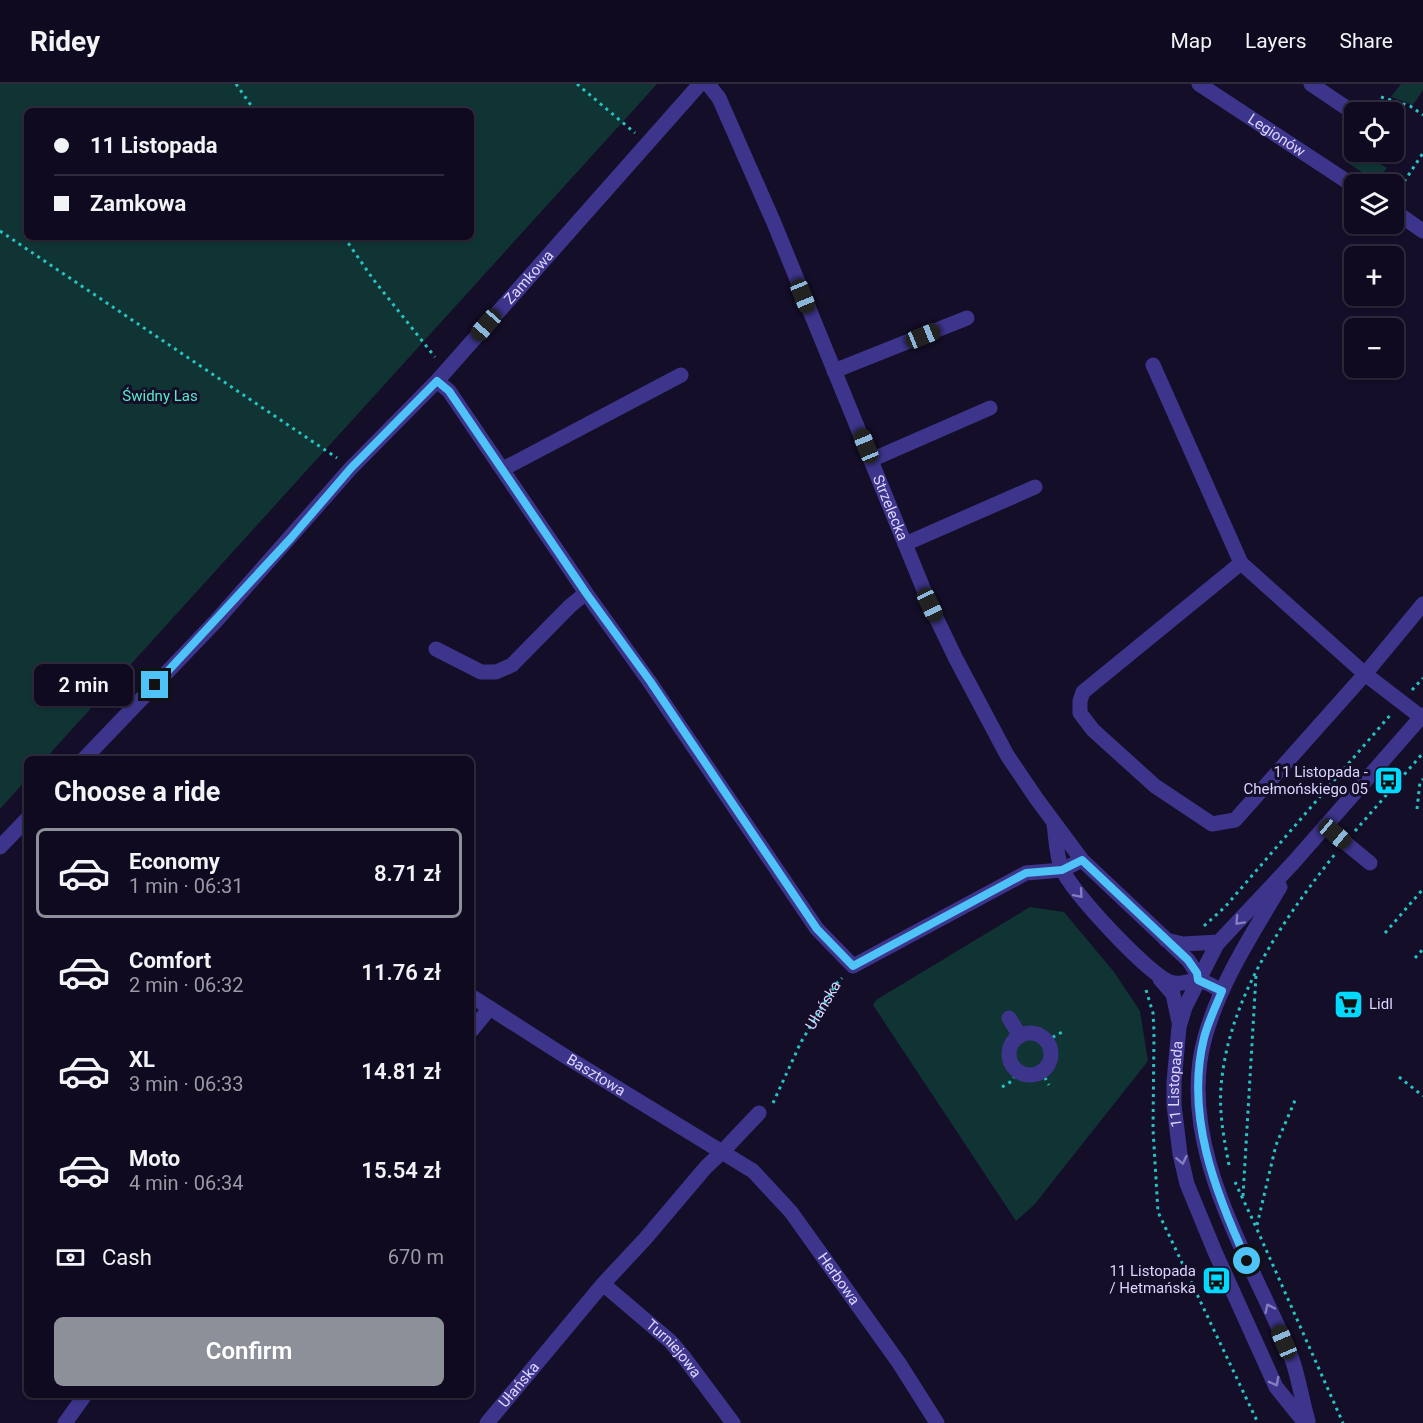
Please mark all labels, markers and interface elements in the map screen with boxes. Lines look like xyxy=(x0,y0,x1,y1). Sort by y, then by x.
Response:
text: Ridey xyxy=(30,25,100,58)
text: Map xyxy=(1170,29,1212,53)
text: Layers xyxy=(1245,29,1306,53)
text: Share xyxy=(1339,29,1393,53)
map controls xyxy=(1344,102,1404,378)
button: locate xyxy=(1344,102,1404,162)
street label: Legionów xyxy=(1245,110,1309,160)
text: 11 Listopada xyxy=(90,133,218,158)
button: layers xyxy=(1344,174,1404,234)
text: Zamkowa xyxy=(90,191,186,216)
button: + xyxy=(1344,246,1404,306)
street label: Zamkowa xyxy=(500,247,558,308)
car xyxy=(788,276,818,316)
car xyxy=(467,306,505,344)
button: − xyxy=(1344,318,1404,378)
car xyxy=(903,321,943,351)
park label: Świdny Las xyxy=(122,387,198,405)
car xyxy=(851,426,881,466)
street label: Strzelecka xyxy=(869,472,912,543)
car xyxy=(914,585,946,625)
callout: 2 min xyxy=(35,664,134,706)
route end xyxy=(141,671,168,698)
text: 2 min xyxy=(58,673,109,697)
place label: 11 Listopada - Chełmońskiego 05 xyxy=(1243,763,1368,798)
bus stop icon: 11 Listopada - Chełmońskiego 05 xyxy=(1373,765,1405,797)
text: Choose a ride xyxy=(54,776,220,808)
car xyxy=(1315,816,1355,852)
icon: car xyxy=(57,846,111,900)
text: Economy xyxy=(129,849,220,874)
text: 8.71 zł xyxy=(374,861,441,886)
text: 1 min · 06:31 xyxy=(129,874,244,898)
one-way arrow xyxy=(1072,887,1083,897)
one-way arrow xyxy=(1235,915,1246,925)
icon: car xyxy=(57,945,111,999)
text: Comfort xyxy=(129,948,211,973)
text: 11.76 zł xyxy=(361,960,441,985)
text: 2 min · 06:32 xyxy=(129,973,244,997)
street label: Ułańska xyxy=(802,978,845,1033)
supermarket icon: Lidl xyxy=(1332,988,1364,1020)
place label: Lidl xyxy=(1369,995,1393,1013)
street label: 11 Listopada xyxy=(1165,1040,1187,1128)
icon: car xyxy=(57,1044,111,1098)
text: XL xyxy=(129,1047,155,1072)
street label: Basztowa xyxy=(563,1050,629,1100)
text: 14.81 zł xyxy=(361,1059,441,1084)
text: 3 min · 06:33 xyxy=(129,1072,244,1096)
icon: car xyxy=(57,1143,111,1197)
text: Moto xyxy=(129,1146,180,1171)
one-way arrow xyxy=(1175,1154,1188,1164)
text: 15.54 zł xyxy=(361,1158,441,1183)
text: 4 min · 06:34 xyxy=(129,1171,244,1195)
icon: cash xyxy=(54,1241,87,1274)
text: Cash xyxy=(102,1245,152,1270)
text: 670 m xyxy=(388,1245,444,1269)
route start xyxy=(1233,1247,1260,1274)
street label: Herbowa xyxy=(814,1249,864,1309)
place label: 11 Listopada / Hetmańska xyxy=(1109,1262,1196,1297)
bus stop icon: 11 Listopada / Hetmańska xyxy=(1201,1264,1233,1296)
one-way arrow xyxy=(1264,1304,1276,1315)
street label: Turniejowa xyxy=(642,1316,705,1381)
button: Confirm xyxy=(54,1317,444,1386)
car xyxy=(1269,1322,1299,1362)
street label: Ułańska xyxy=(495,1358,543,1411)
one-way arrow xyxy=(1267,1376,1279,1387)

